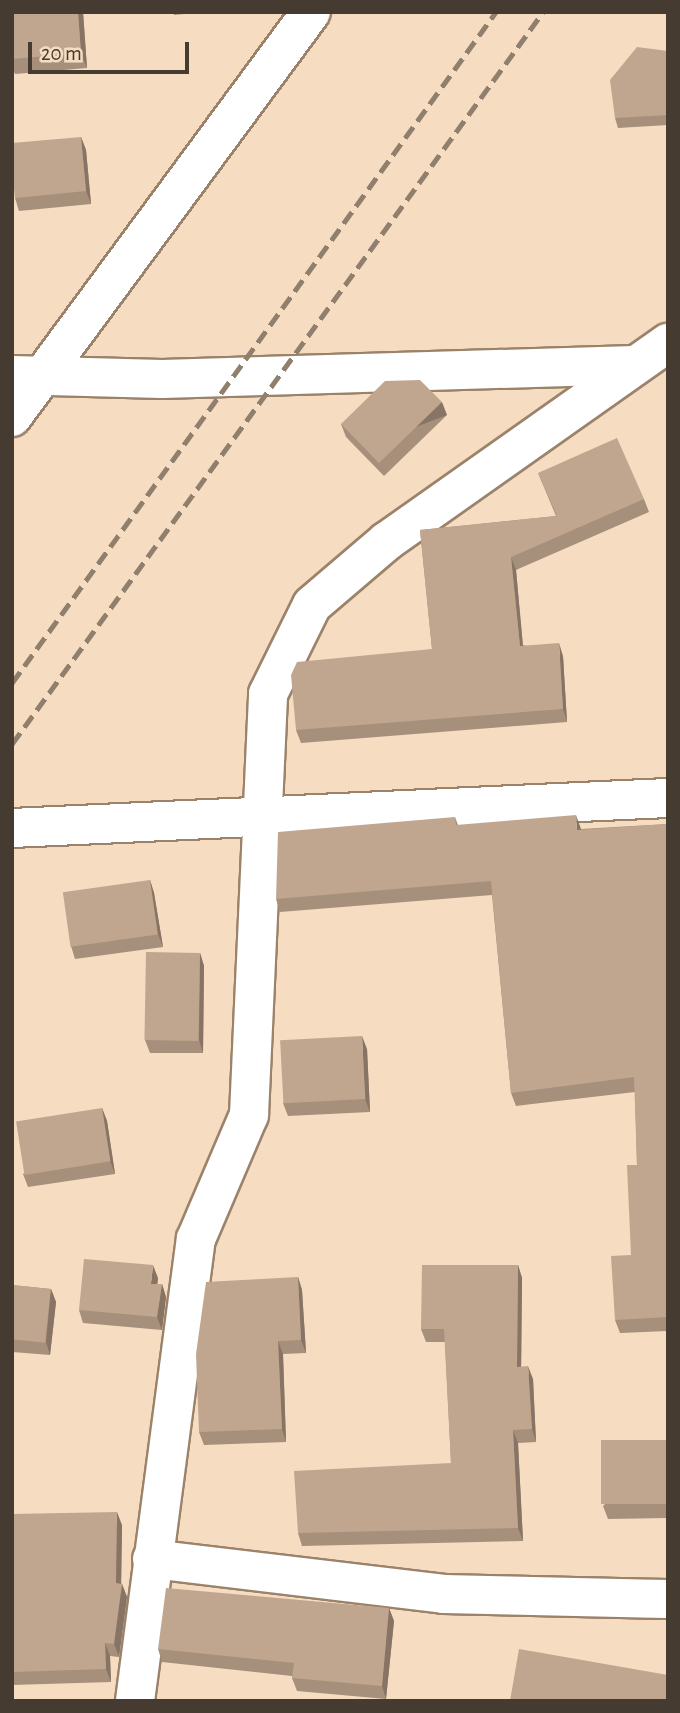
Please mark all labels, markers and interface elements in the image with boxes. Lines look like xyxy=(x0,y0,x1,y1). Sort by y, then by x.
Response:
scale bar xyxy=(32,28,192,72)
text: 20 m xyxy=(41,43,82,64)

